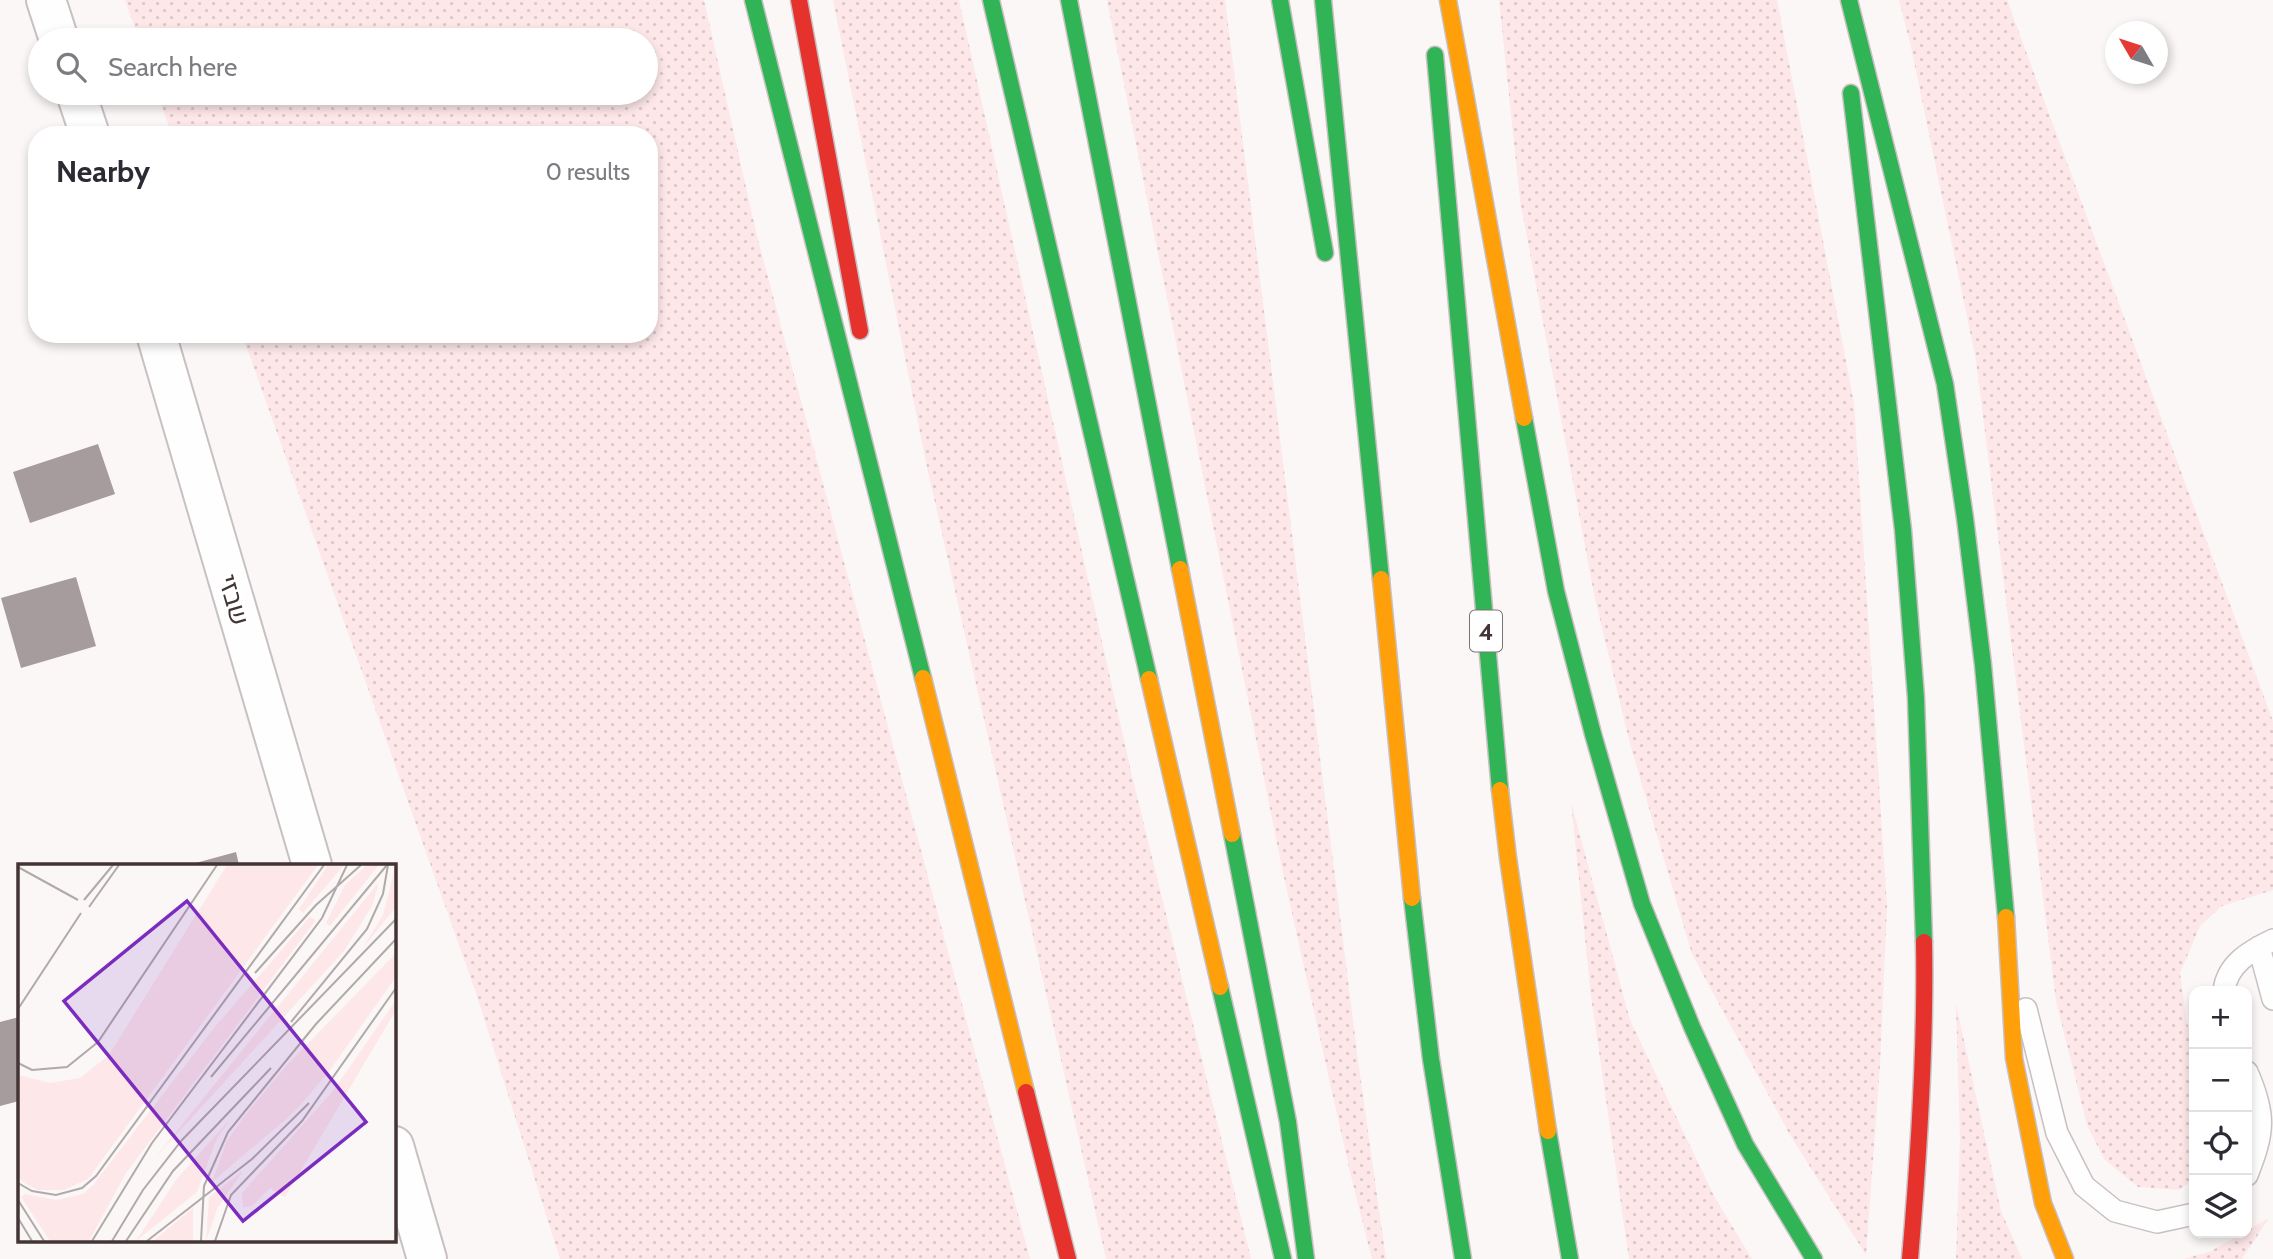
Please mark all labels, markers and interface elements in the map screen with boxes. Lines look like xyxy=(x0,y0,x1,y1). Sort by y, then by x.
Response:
north arrow xyxy=(2105,21,2168,84)
search box xyxy=(28,28,658,105)
icon: search xyxy=(52,48,90,86)
text: Search here xyxy=(108,51,237,83)
text: Nearby xyxy=(56,153,150,190)
text: 0 results xyxy=(546,158,630,186)
street label: שבזי xyxy=(212,571,256,629)
road number: 4 xyxy=(1470,610,1502,652)
inset map xyxy=(18,864,396,1242)
map controls xyxy=(2189,986,2252,1238)
button: + xyxy=(2189,986,2252,1049)
button: − xyxy=(2189,1049,2252,1112)
button: locate xyxy=(2189,1112,2252,1175)
button: layers xyxy=(2189,1175,2252,1238)

